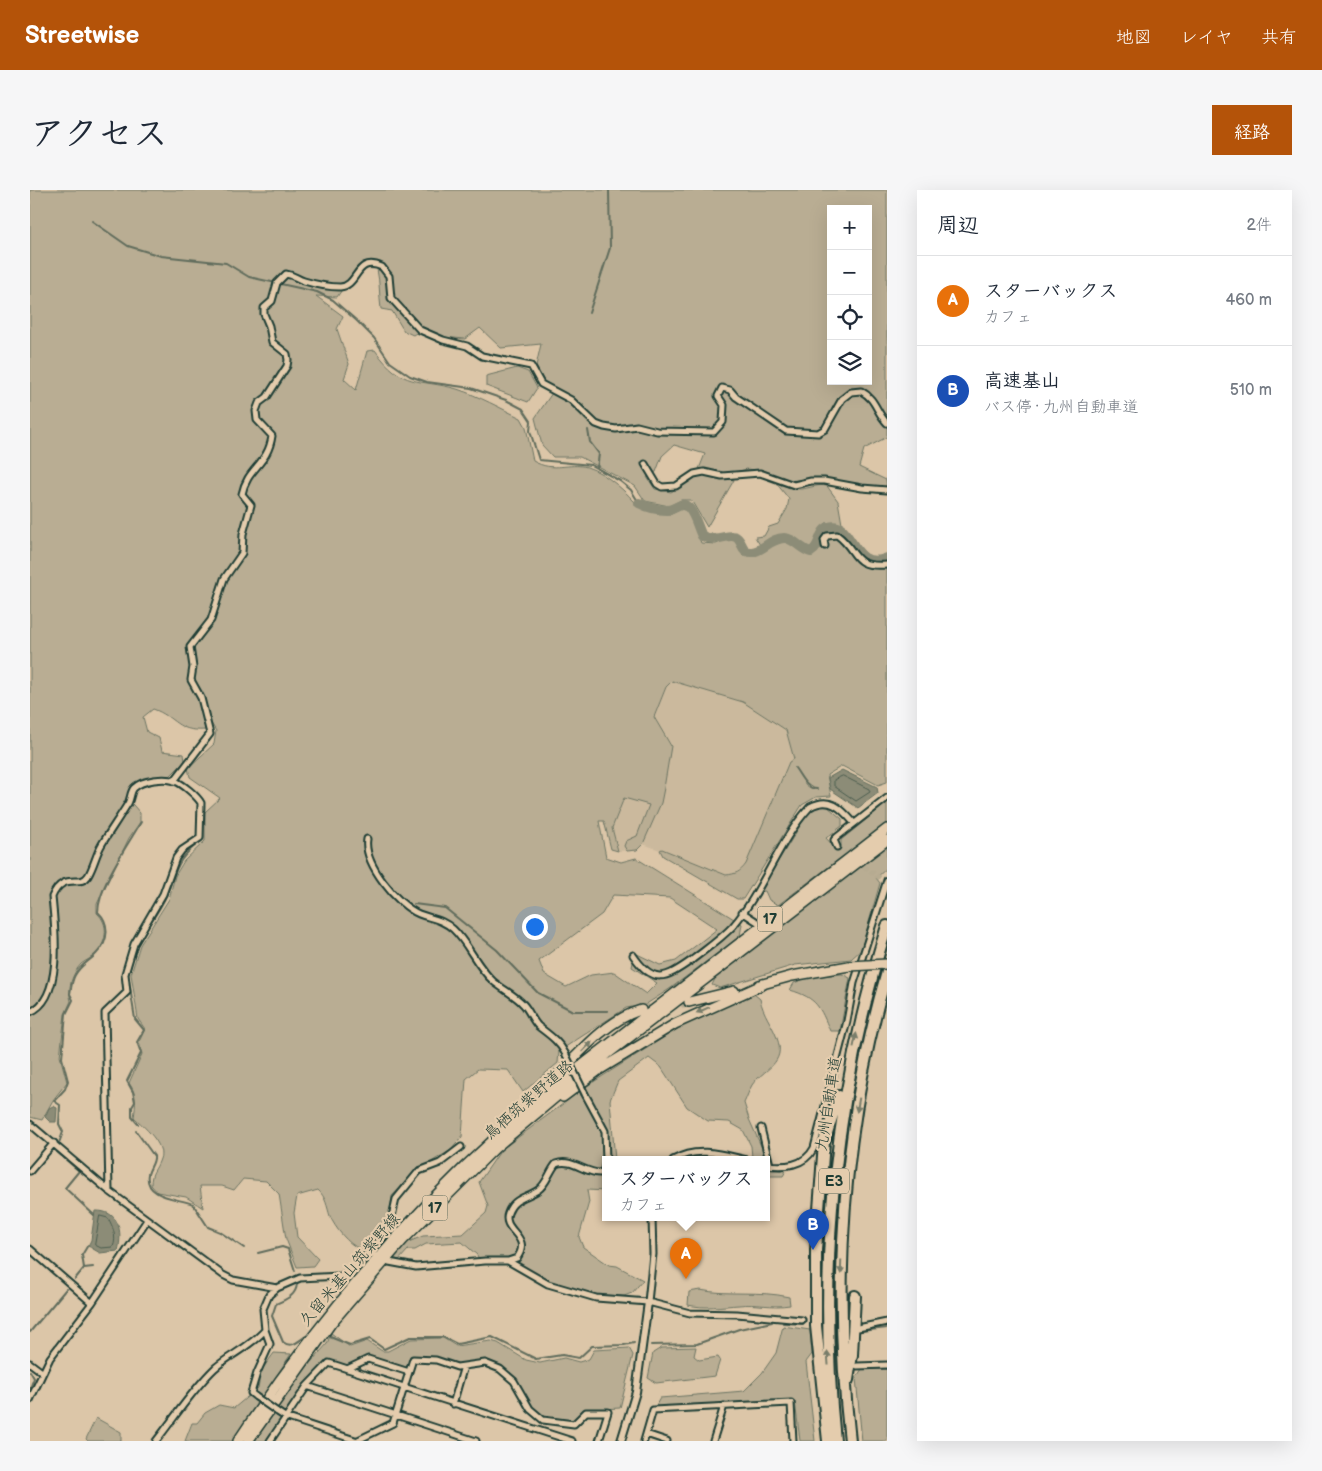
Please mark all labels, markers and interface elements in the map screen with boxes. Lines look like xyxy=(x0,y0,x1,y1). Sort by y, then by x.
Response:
text: Streetwise xyxy=(25,21,139,50)
text: 地図 xyxy=(1116,27,1152,48)
text: レイヤ xyxy=(1180,27,1233,48)
text: 共有 xyxy=(1261,27,1297,48)
button: 経路 xyxy=(1212,105,1292,155)
text: アクセス xyxy=(30,113,168,156)
map controls xyxy=(827,205,872,385)
button: + xyxy=(827,205,872,250)
text: 周辺 xyxy=(937,213,979,238)
text: 2件 xyxy=(1247,216,1272,235)
button: − xyxy=(827,250,872,295)
text: スターバックス xyxy=(984,280,1117,303)
text: A xyxy=(948,291,958,310)
text: 460 m xyxy=(1226,291,1272,310)
button: locate xyxy=(827,295,872,340)
text: カフェ xyxy=(984,308,1032,327)
button: layers xyxy=(827,340,872,385)
text: 高速基山 xyxy=(984,370,1060,393)
text: B xyxy=(947,381,959,400)
text: 510 m xyxy=(1230,381,1272,400)
text: バス停 · 九州自動車道 xyxy=(984,398,1138,417)
road number: 17 xyxy=(758,906,782,932)
your location xyxy=(522,914,548,940)
one-way arrow xyxy=(696,1006,710,1014)
one-way arrow xyxy=(851,1032,859,1047)
one-way arrow xyxy=(581,1042,593,1054)
street label: 九州自動車道 xyxy=(812,1055,846,1153)
street label: 鳥栖筑紫野道路 xyxy=(480,1056,578,1144)
one-way arrow xyxy=(854,1098,862,1114)
popup xyxy=(602,1156,770,1221)
text: スターバックス xyxy=(619,1168,753,1191)
road number: E3 xyxy=(819,1168,849,1194)
road number: 17 xyxy=(422,1196,448,1220)
text: カフェ xyxy=(619,1196,667,1215)
street label: 久留米基山筑紫野線 xyxy=(296,1209,404,1331)
pin: B xyxy=(797,1209,829,1250)
pin: A xyxy=(670,1238,702,1279)
one-way arrow xyxy=(837,1259,845,1275)
one-way arrow xyxy=(824,1349,832,1365)

